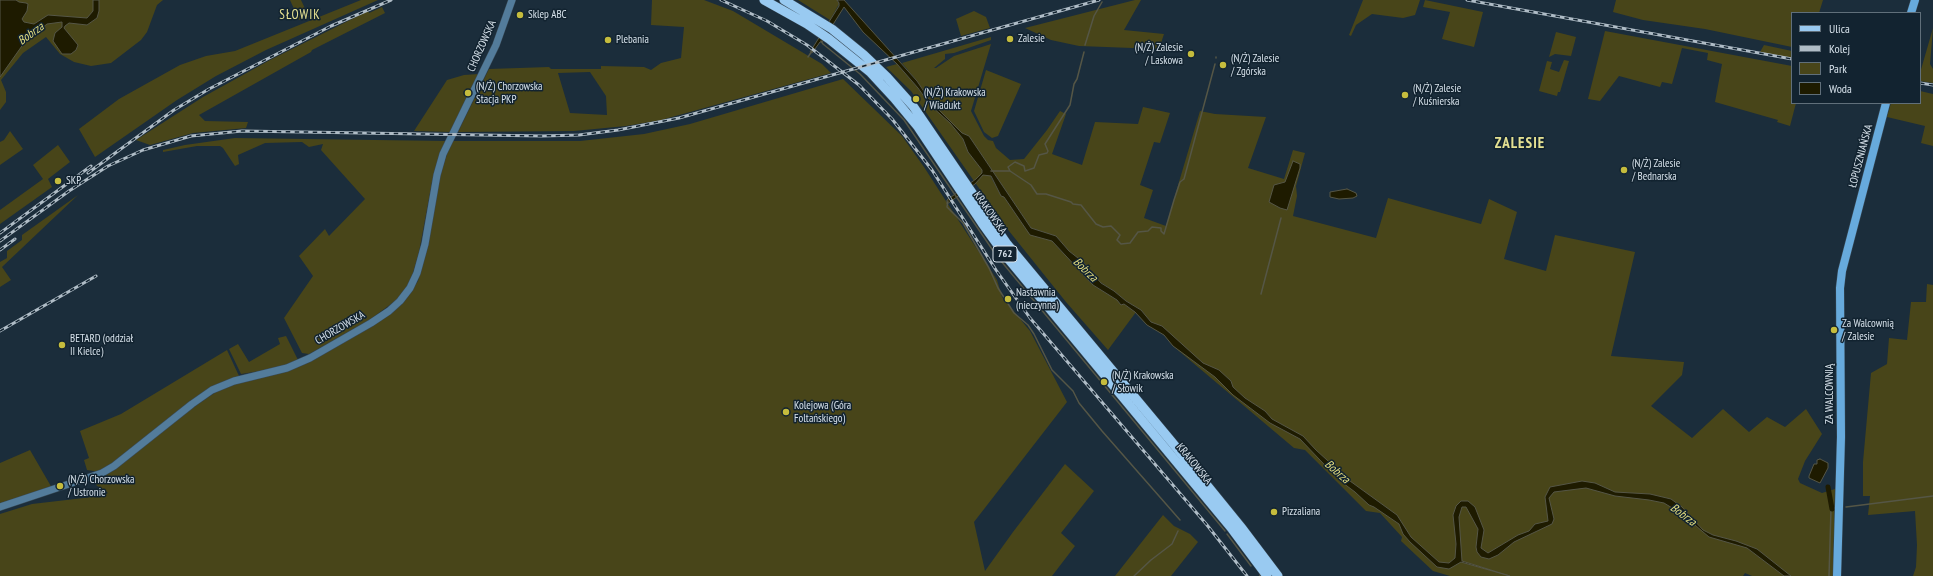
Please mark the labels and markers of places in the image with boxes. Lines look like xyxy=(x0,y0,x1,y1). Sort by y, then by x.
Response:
place label: Sklep ABC xyxy=(528,8,567,22)
marker: Sklep ABC xyxy=(515,10,525,20)
place label: Zalesie xyxy=(1018,32,1045,46)
place label: Plebania xyxy=(616,33,649,47)
marker: Zalesie xyxy=(1005,34,1015,44)
marker: Plebania xyxy=(603,35,613,45)
place label: (N/Ż) Zalesie / Laskowa xyxy=(1135,41,1183,67)
marker: (N/Ż) Zalesie / Laskowa xyxy=(1186,49,1196,59)
place label: (N/Ż) Zalesie / Zgórska xyxy=(1231,52,1279,78)
marker: (N/Ż) Zalesie / Zgórska xyxy=(1218,60,1228,70)
place label: (N/Ż) Chorzowska Stacja PKP xyxy=(476,80,542,106)
place label: (N/Ż) Zalesie / Kuśnierska xyxy=(1413,82,1461,108)
place label: (N/Ż) Krakowska / Wiadukt xyxy=(924,86,986,112)
marker: (N/Ż) Chorzowska Stacja PKP xyxy=(463,88,473,98)
marker: (N/Ż) Zalesie / Kuśnierska xyxy=(1400,90,1410,100)
marker: (N/Ż) Krakowska / Wiadukt xyxy=(911,94,921,104)
place label: (N/Ż) Zalesie / Bednarska xyxy=(1632,157,1680,183)
marker: (N/Ż) Zalesie / Bednarska xyxy=(1619,165,1629,175)
place label: SKP xyxy=(66,174,81,188)
marker: SKP xyxy=(53,176,63,186)
place label: Nastawnia (nieczynna) xyxy=(1016,286,1059,312)
marker: Nastawnia (nieczynna) xyxy=(1003,294,1013,304)
place label: Za Walcownią / Zalesie xyxy=(1842,317,1894,343)
marker: Za Walcownią / Zalesie xyxy=(1829,325,1839,335)
place label: BETARD (oddział II Kielce) xyxy=(70,332,133,358)
marker: BETARD (oddział II Kielce) xyxy=(57,340,67,350)
place label: (N/Ż) Krakowska / Słowik xyxy=(1112,369,1174,395)
marker: (N/Ż) Krakowska / Słowik xyxy=(1099,377,1109,387)
place label: Kolejowa (Góra Foltańskiego) xyxy=(794,399,851,425)
marker: Kolejowa (Góra Foltańskiego) xyxy=(781,407,791,417)
place label: (N/Ż) Chorzowska / Ustronie xyxy=(68,473,134,499)
marker: (N/Ż) Chorzowska / Ustronie xyxy=(55,481,65,491)
place label: Pizzaliana xyxy=(1282,505,1320,519)
marker: Pizzaliana xyxy=(1269,507,1279,517)

